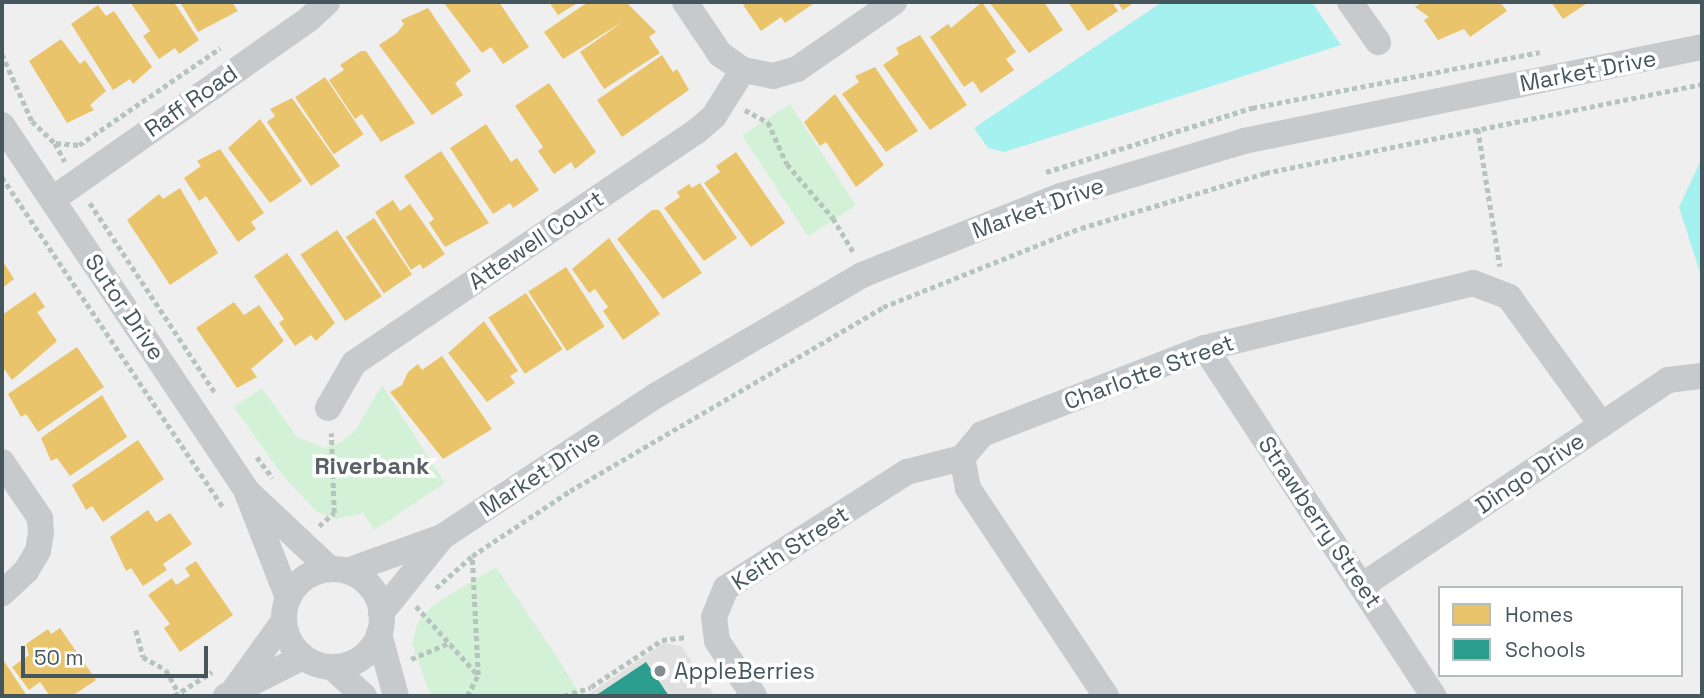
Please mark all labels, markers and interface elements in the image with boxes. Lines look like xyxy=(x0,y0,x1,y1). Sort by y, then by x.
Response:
street label: Market Drive xyxy=(1517,44,1659,98)
street label: Raff Road xyxy=(139,59,243,143)
street label: Market Drive xyxy=(968,171,1108,245)
street label: Attewell Court xyxy=(463,185,609,295)
street label: Sutor Drive xyxy=(79,249,171,365)
street label: Charlotte Street xyxy=(1060,329,1238,415)
street label: Market Drive xyxy=(474,424,606,522)
street label: Dingo Drive xyxy=(1470,427,1590,519)
street label: Strawberry Street xyxy=(1253,431,1387,613)
district label: Riverbank xyxy=(314,452,430,480)
street label: Keith Street xyxy=(726,500,854,596)
legend xyxy=(1438,586,1683,677)
text: Homes xyxy=(1505,601,1573,628)
scale bar xyxy=(24,632,212,676)
text: Schools xyxy=(1505,636,1585,663)
text: 50 m xyxy=(34,644,84,671)
place label: AppleBerries xyxy=(674,657,815,685)
marker: AppleBerries xyxy=(652,663,668,679)

